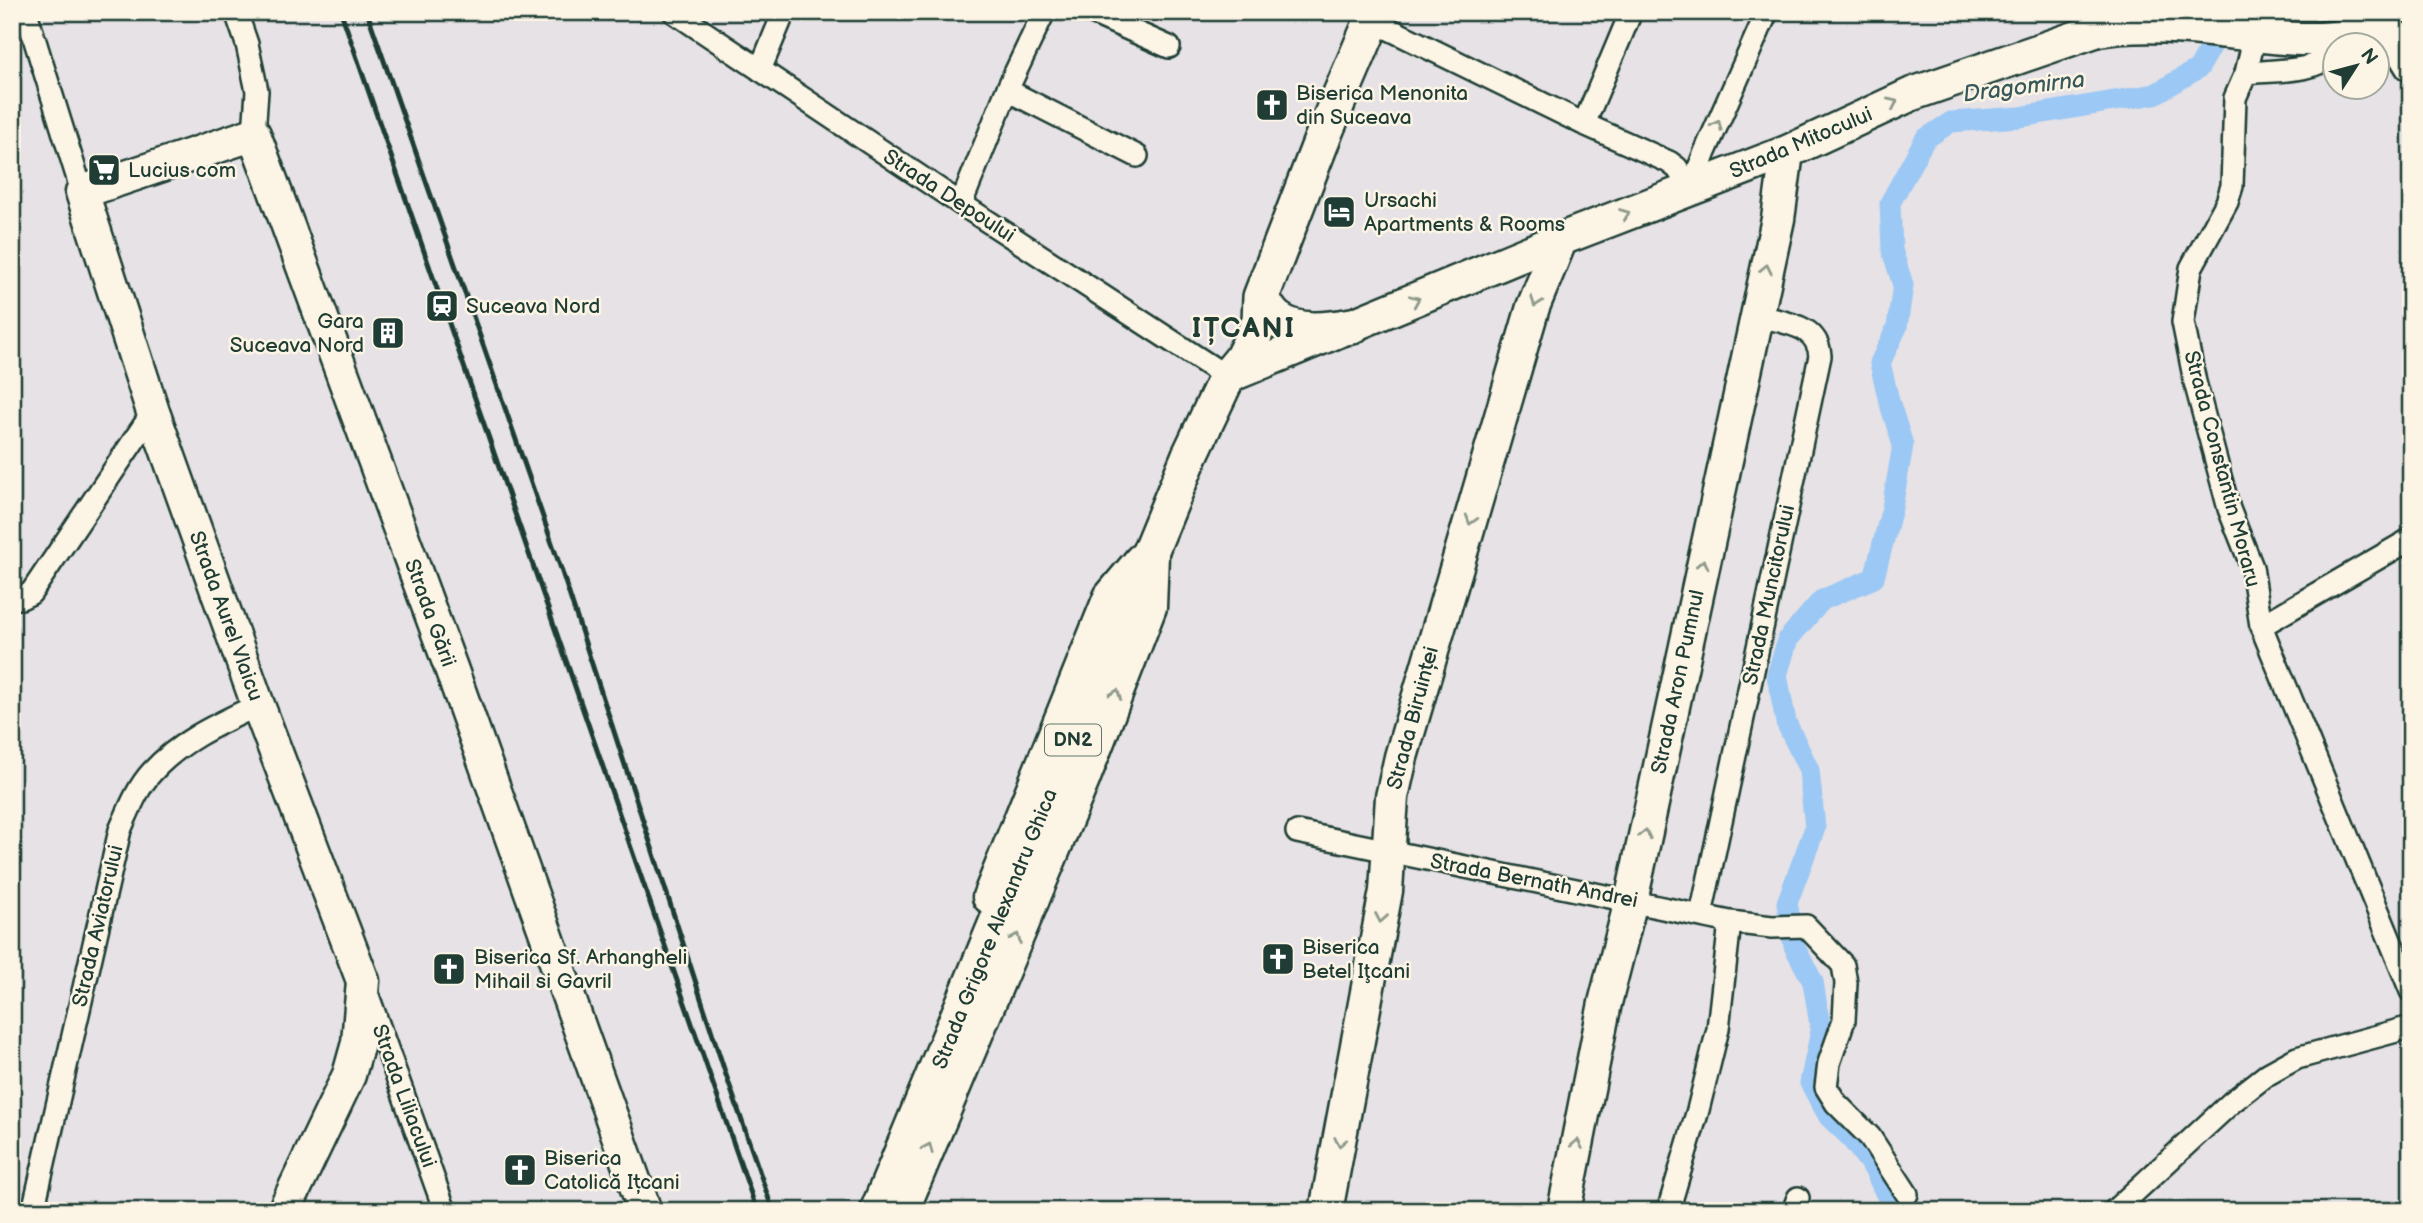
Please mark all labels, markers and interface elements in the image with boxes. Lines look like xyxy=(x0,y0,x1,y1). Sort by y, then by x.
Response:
north arrow xyxy=(2322,32,2392,102)
text: N xyxy=(2355,44,2382,69)
water label: Dragomirna xyxy=(1961,66,2087,108)
place label: Biserica Menonita din Suceava xyxy=(1296,81,1468,130)
church icon: Biserica Menonita din Suceava xyxy=(1253,86,1291,124)
one-way arrow xyxy=(1886,97,1898,111)
street label: Strada Mitocului xyxy=(1726,102,1876,184)
one-way arrow xyxy=(1709,120,1723,133)
street label: Strada Depoului xyxy=(878,144,1020,248)
supermarket icon: Lucius com xyxy=(85,151,123,189)
place label: Lucius com xyxy=(128,158,236,183)
place label: Ursachi Apartments & Rooms xyxy=(1364,188,1565,237)
hotel icon: Ursachi Apartments & Rooms xyxy=(1320,193,1358,231)
one-way arrow xyxy=(1618,209,1630,223)
one-way arrow xyxy=(1758,263,1773,275)
station icon: Suceava Nord xyxy=(423,287,461,325)
place label: Suceava Nord xyxy=(466,294,600,319)
one-way arrow xyxy=(1408,294,1420,308)
one-way arrow xyxy=(1530,296,1544,308)
place label: Gara Suceava Nord xyxy=(230,309,364,358)
district label: IȚCANI xyxy=(1192,312,1296,345)
building icon: Gara Suceava Nord xyxy=(369,314,407,352)
street label: Strada Constantin Moraru xyxy=(2178,348,2266,590)
street label: Strada Muncitorului xyxy=(1738,502,1800,688)
one-way arrow xyxy=(1464,514,1479,526)
street label: Strada Aurel Vlaicu xyxy=(184,528,268,704)
street label: Strada Gării xyxy=(399,556,461,670)
one-way arrow xyxy=(1695,558,1710,570)
street label: Strada Aron Pumnul xyxy=(1646,588,1710,776)
street label: Strada Biruinței xyxy=(1382,644,1444,792)
one-way arrow xyxy=(1108,688,1122,700)
road number: DN2 xyxy=(1045,724,1101,755)
street label: Strada Grigore Alexandru Ghica xyxy=(927,785,1063,1073)
one-way arrow xyxy=(1637,828,1652,840)
street label: Strada Aviatorului xyxy=(67,843,129,1009)
street label: Strada Bernath Andrei xyxy=(1428,849,1640,913)
one-way arrow xyxy=(1375,912,1390,924)
one-way arrow xyxy=(1008,933,1022,945)
place label: Biserica Betel Iţcani xyxy=(1302,935,1410,984)
church icon: Biserica Betel Iţcani xyxy=(1259,940,1297,978)
place label: Biserica Sf. Arhangheli Mihail si Gavril xyxy=(474,945,687,994)
church icon: Biserica Sf. Arhangheli Mihail si Gavril xyxy=(430,950,468,988)
street label: Strada Liliacului xyxy=(367,1021,441,1171)
one-way arrow xyxy=(1334,1136,1349,1148)
one-way arrow xyxy=(1569,1138,1584,1150)
one-way arrow xyxy=(920,1143,934,1155)
place label: Biserica Catolică Ițcani xyxy=(544,1146,680,1195)
church icon: Biserica Catolică Ițcani xyxy=(501,1151,539,1189)

